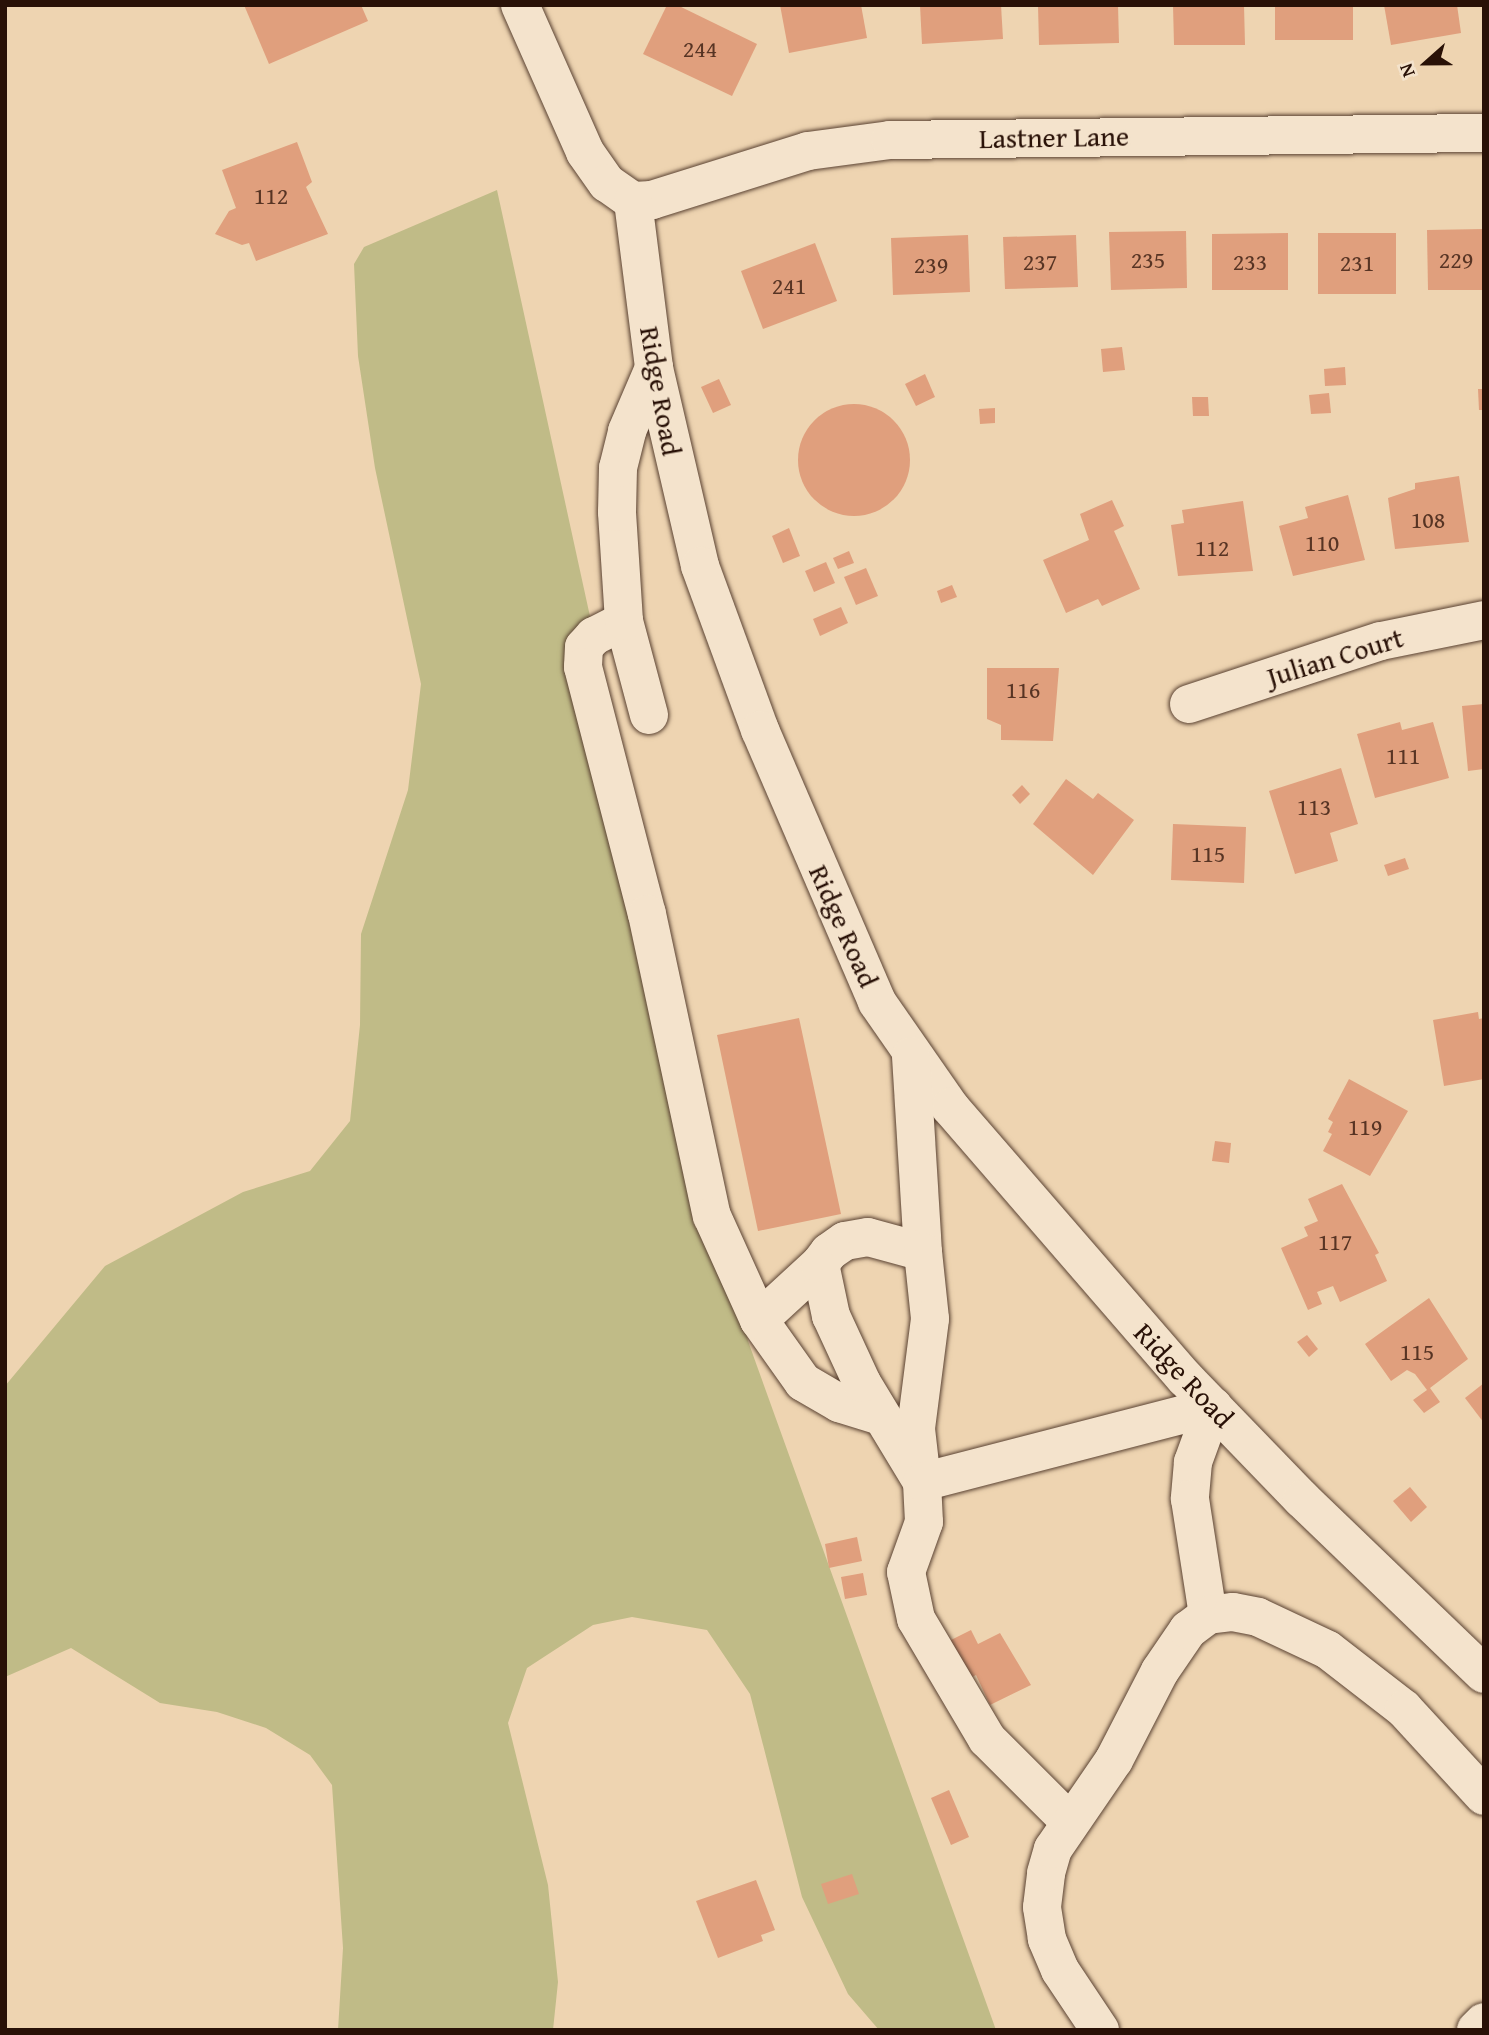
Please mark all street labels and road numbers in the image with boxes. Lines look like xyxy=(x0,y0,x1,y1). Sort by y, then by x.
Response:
street label: Lastner Lane xyxy=(979,119,1129,155)
street label: Ridge Road xyxy=(633,324,689,458)
street label: Julian Court xyxy=(1263,620,1407,694)
street label: Ridge Road xyxy=(802,859,886,993)
street label: Ridge Road xyxy=(1127,1316,1241,1434)

